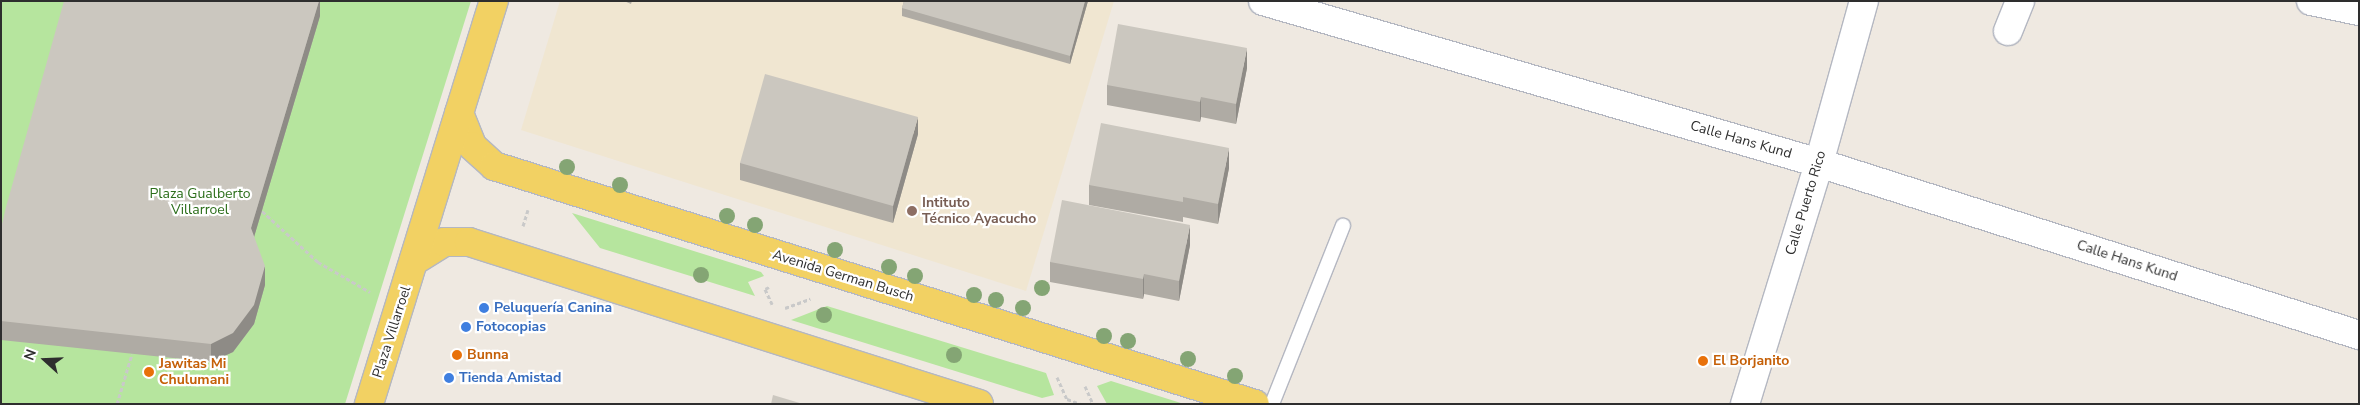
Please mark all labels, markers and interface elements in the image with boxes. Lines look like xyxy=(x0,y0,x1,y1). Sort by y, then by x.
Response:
street label: Calle Hans Kund xyxy=(1688,117,1794,163)
street label: Calle Puerto Rico xyxy=(1782,149,1830,257)
park label: Plaza Gualberto Villarroel xyxy=(149,186,251,218)
place label: Intituto Técnico Ayacucho xyxy=(922,195,1036,228)
marker: Intituto Técnico Ayacucho xyxy=(906,205,918,217)
street label: Calle Hans Kund xyxy=(2075,237,2179,285)
street label: Avenida German Busch xyxy=(770,247,916,305)
street label: Plaza Villarroel xyxy=(369,284,415,380)
place label: Peluquería Canina xyxy=(494,300,612,316)
marker: Peluquería Canina xyxy=(478,302,490,314)
place label: Fotocopias xyxy=(476,319,546,335)
marker: Fotocopias xyxy=(460,321,472,333)
north arrow xyxy=(20,335,70,385)
text: N xyxy=(20,347,41,363)
place label: Bunna xyxy=(467,347,509,363)
marker: Bunna xyxy=(451,349,463,361)
place label: El Borjanito xyxy=(1713,353,1789,369)
marker: El Borjanito xyxy=(1697,355,1709,367)
place label: Jawitas Mi Chulumani xyxy=(159,356,229,388)
marker: Jawitas Mi Chulumani xyxy=(143,366,155,378)
place label: Tienda Amistad xyxy=(459,370,561,386)
marker: Tienda Amistad xyxy=(443,372,455,384)

